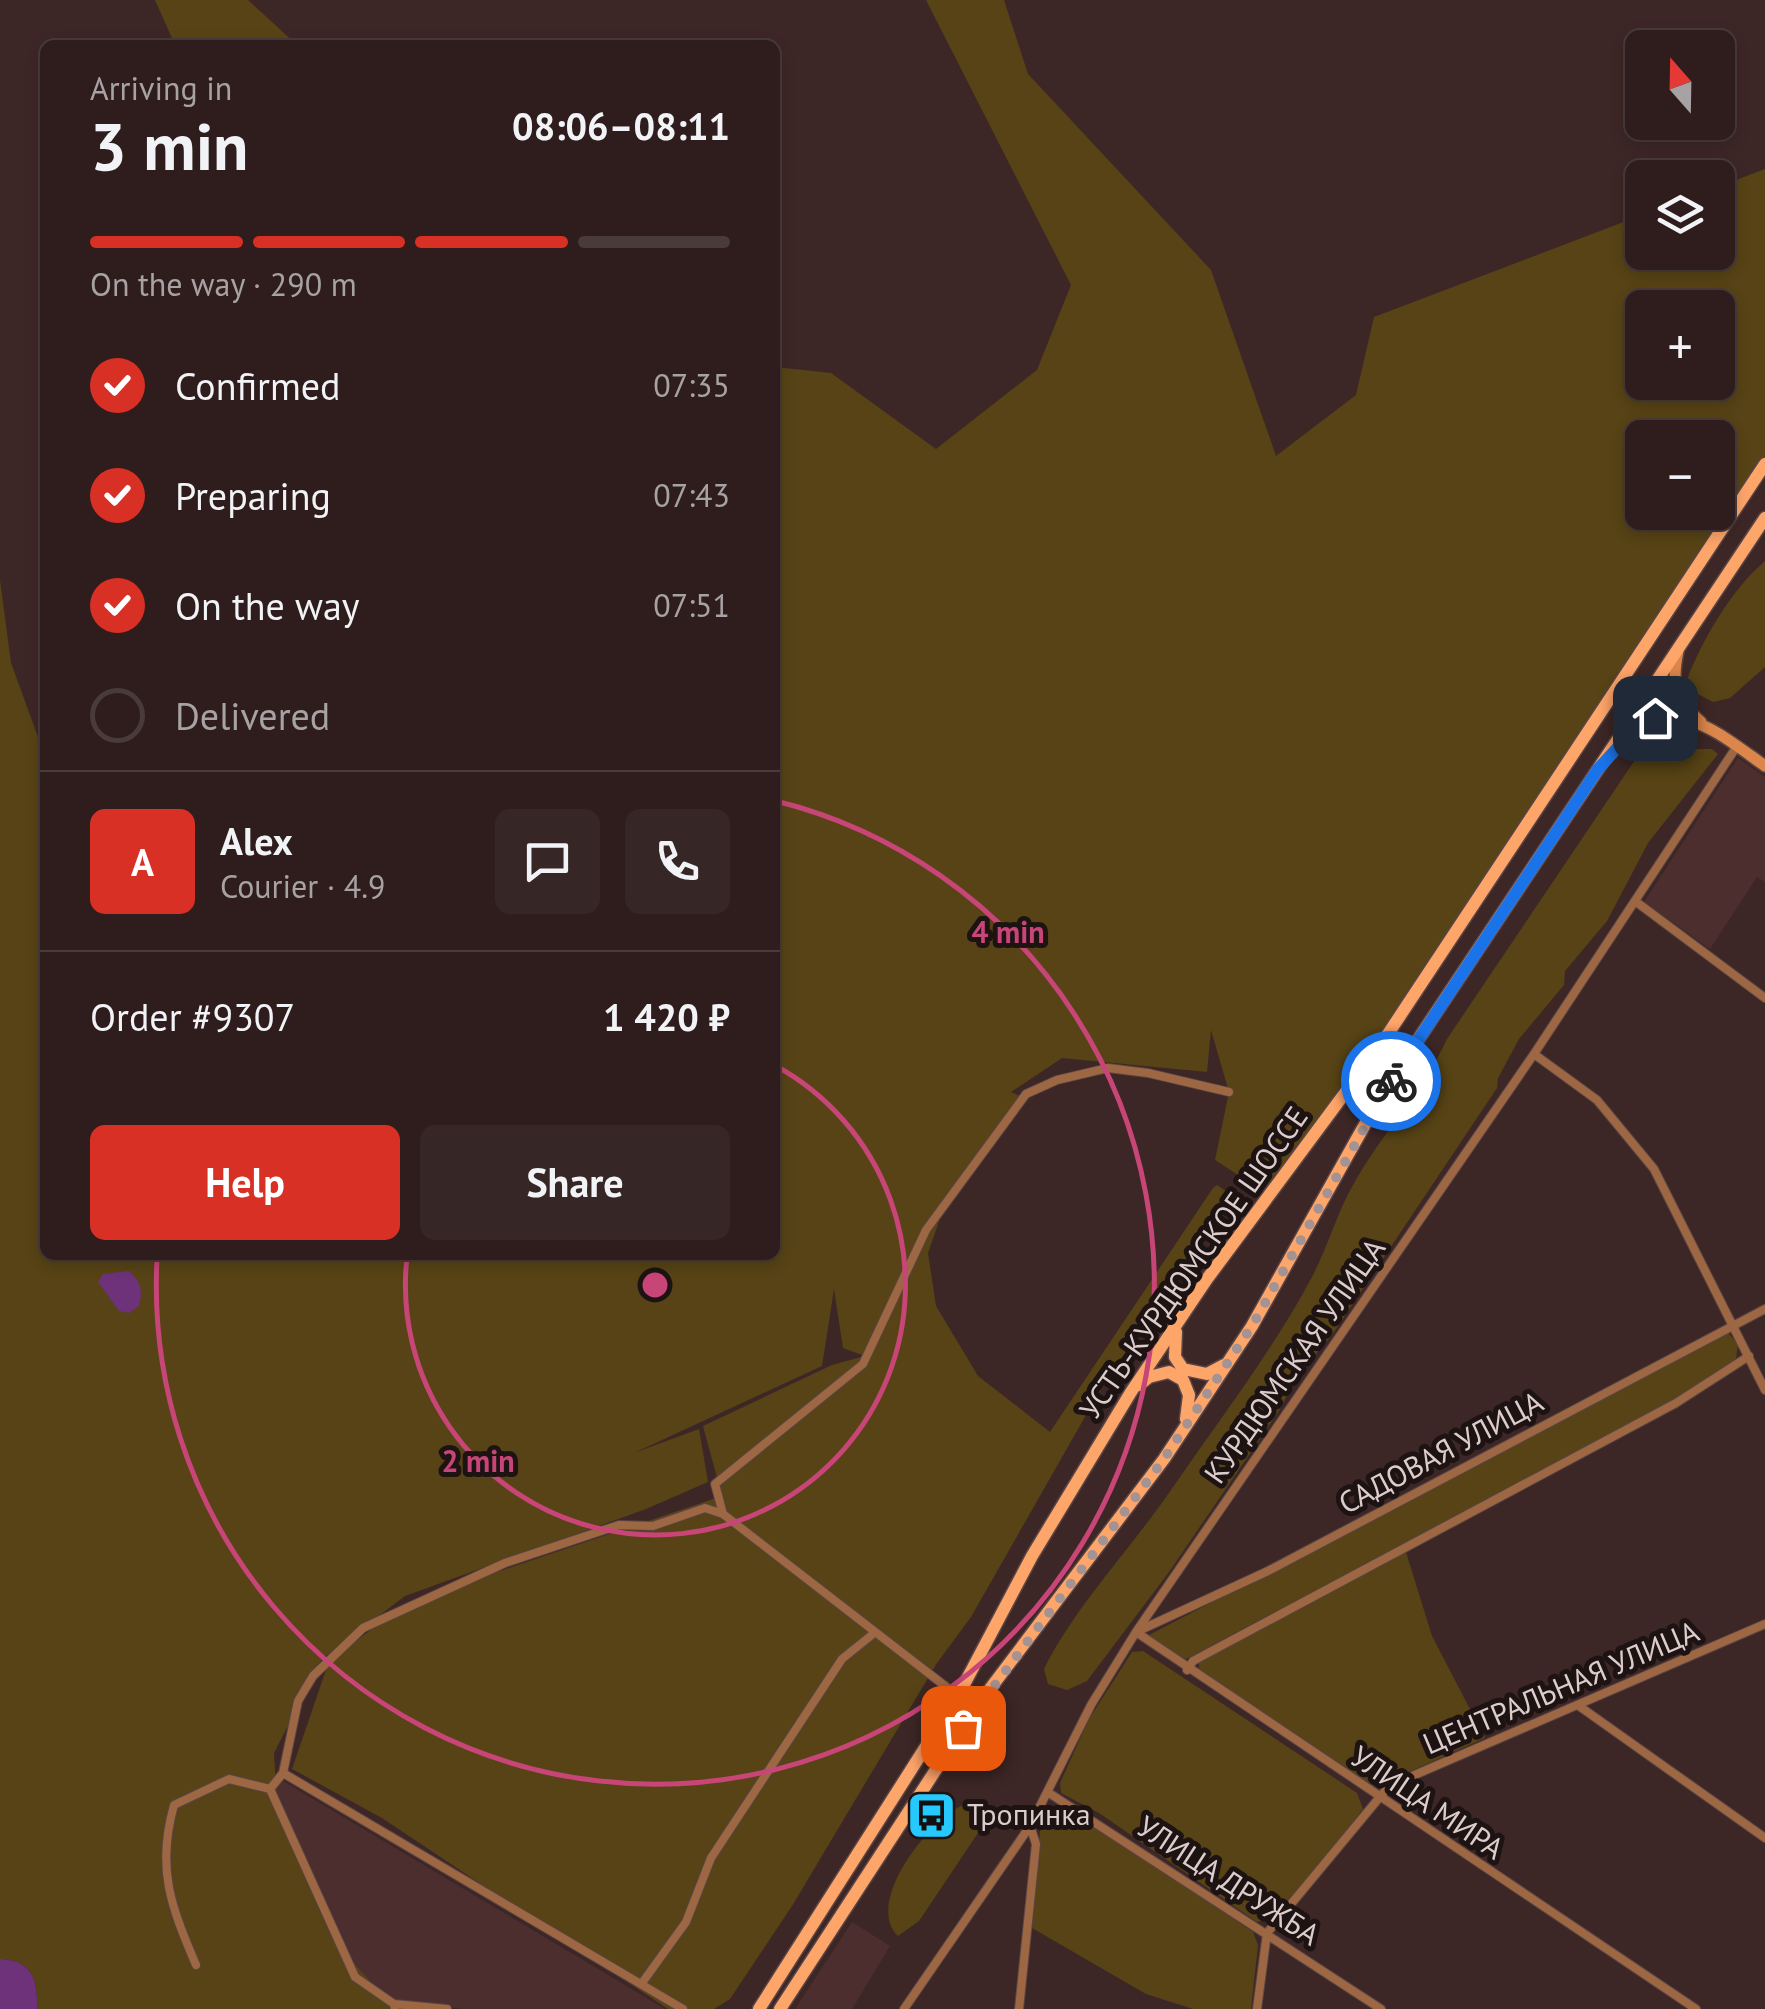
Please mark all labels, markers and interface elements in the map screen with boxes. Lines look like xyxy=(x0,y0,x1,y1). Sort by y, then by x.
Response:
north arrow xyxy=(1625,30,1735,140)
map controls xyxy=(1625,30,1735,530)
text: Arriving in xyxy=(90,67,232,109)
text: 08:06–08:11 xyxy=(512,101,730,150)
text: 3 min xyxy=(90,104,249,188)
button: layers xyxy=(1625,160,1735,270)
text: On the way · 290 m xyxy=(90,263,357,305)
button: + xyxy=(1625,290,1735,400)
icon: check xyxy=(90,358,145,413)
text: Confirmed xyxy=(175,361,341,410)
text: 07:35 xyxy=(653,364,730,406)
button: − xyxy=(1625,420,1735,530)
icon: check xyxy=(90,468,145,523)
text: Preparing xyxy=(175,471,331,520)
text: 07:43 xyxy=(653,474,730,516)
icon: check xyxy=(90,578,145,633)
text: On the way xyxy=(175,581,360,630)
text: 07:51 xyxy=(653,584,730,626)
pin xyxy=(1613,676,1698,761)
text: Delivered xyxy=(175,691,330,740)
icon: home xyxy=(1628,691,1683,746)
button: chat xyxy=(495,809,600,914)
button: phone xyxy=(625,809,730,914)
text: Alex xyxy=(220,816,293,865)
text: A xyxy=(131,837,154,886)
text: Courier · 4.9 xyxy=(220,865,386,907)
text: 4 min xyxy=(971,912,1045,951)
text: Order #9307 xyxy=(90,992,295,1041)
text: 1 420 ₽ xyxy=(603,992,730,1041)
courier xyxy=(1341,1031,1441,1131)
icon: bike xyxy=(1364,1054,1419,1109)
street label: УСТЬ-КУРДЮМСКОЕ ШОССЕ xyxy=(1070,1098,1316,1426)
button: Help xyxy=(90,1125,400,1240)
button: Share xyxy=(420,1125,730,1240)
street label: КУРДЮМСКАЯ УЛИЦА xyxy=(1194,1230,1393,1490)
centre of rings xyxy=(637,1267,673,1303)
street label: САДОВАЯ УЛИЦА xyxy=(1331,1381,1550,1522)
text: 2 min xyxy=(441,1441,515,1480)
street label: ЦЕНТРАЛЬНАЯ УЛИЦА xyxy=(1417,1611,1705,1762)
pin xyxy=(921,1686,1006,1771)
icon: bag xyxy=(936,1701,991,1756)
street label: УЛИЦА МИРА xyxy=(1344,1736,1512,1867)
bus stop icon: Тропинка xyxy=(906,1789,958,1841)
place label: Тропинка xyxy=(967,1794,1091,1833)
street label: УЛИЦА ДРУЖБА xyxy=(1130,1806,1328,1954)

